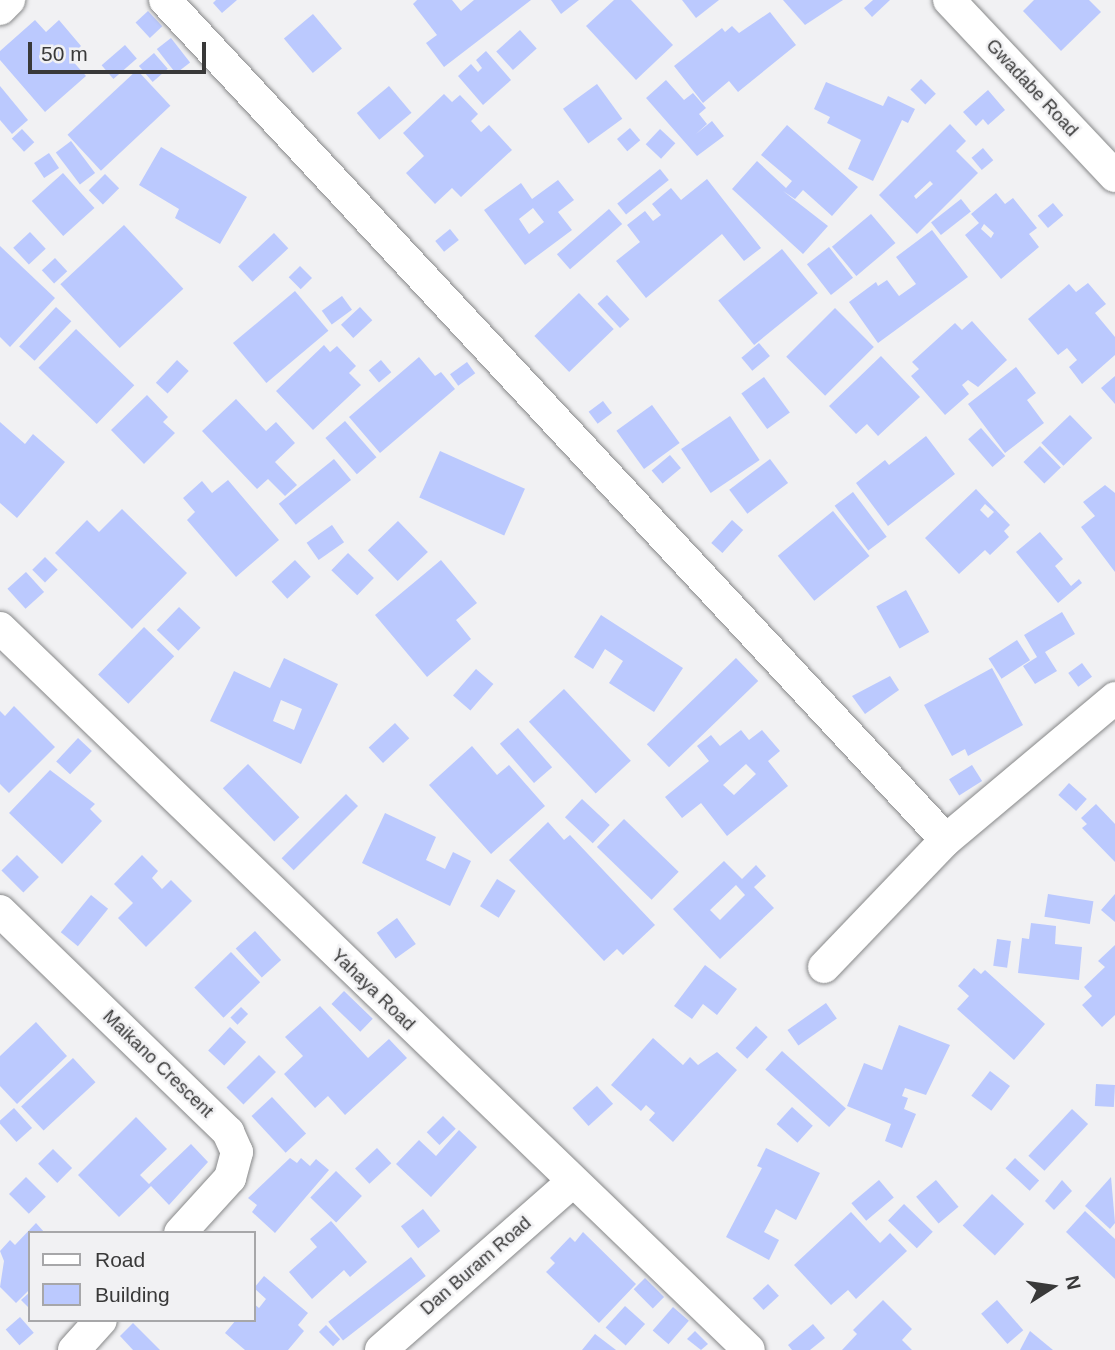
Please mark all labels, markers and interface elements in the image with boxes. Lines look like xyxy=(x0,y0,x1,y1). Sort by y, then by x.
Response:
scale bar xyxy=(32,28,210,72)
street label: Gwadabe Road xyxy=(981,35,1083,141)
text: 50 m xyxy=(41,42,88,65)
street label: Yahaya Road xyxy=(327,945,419,1035)
street label: Maikano Crescent xyxy=(98,1006,218,1122)
street label: Dan Buram Road xyxy=(416,1212,536,1320)
legend xyxy=(28,1231,256,1322)
text: Road xyxy=(95,1248,145,1271)
north arrow xyxy=(1017,1252,1087,1322)
text: N xyxy=(1061,1274,1085,1291)
text: Building xyxy=(95,1283,170,1306)

